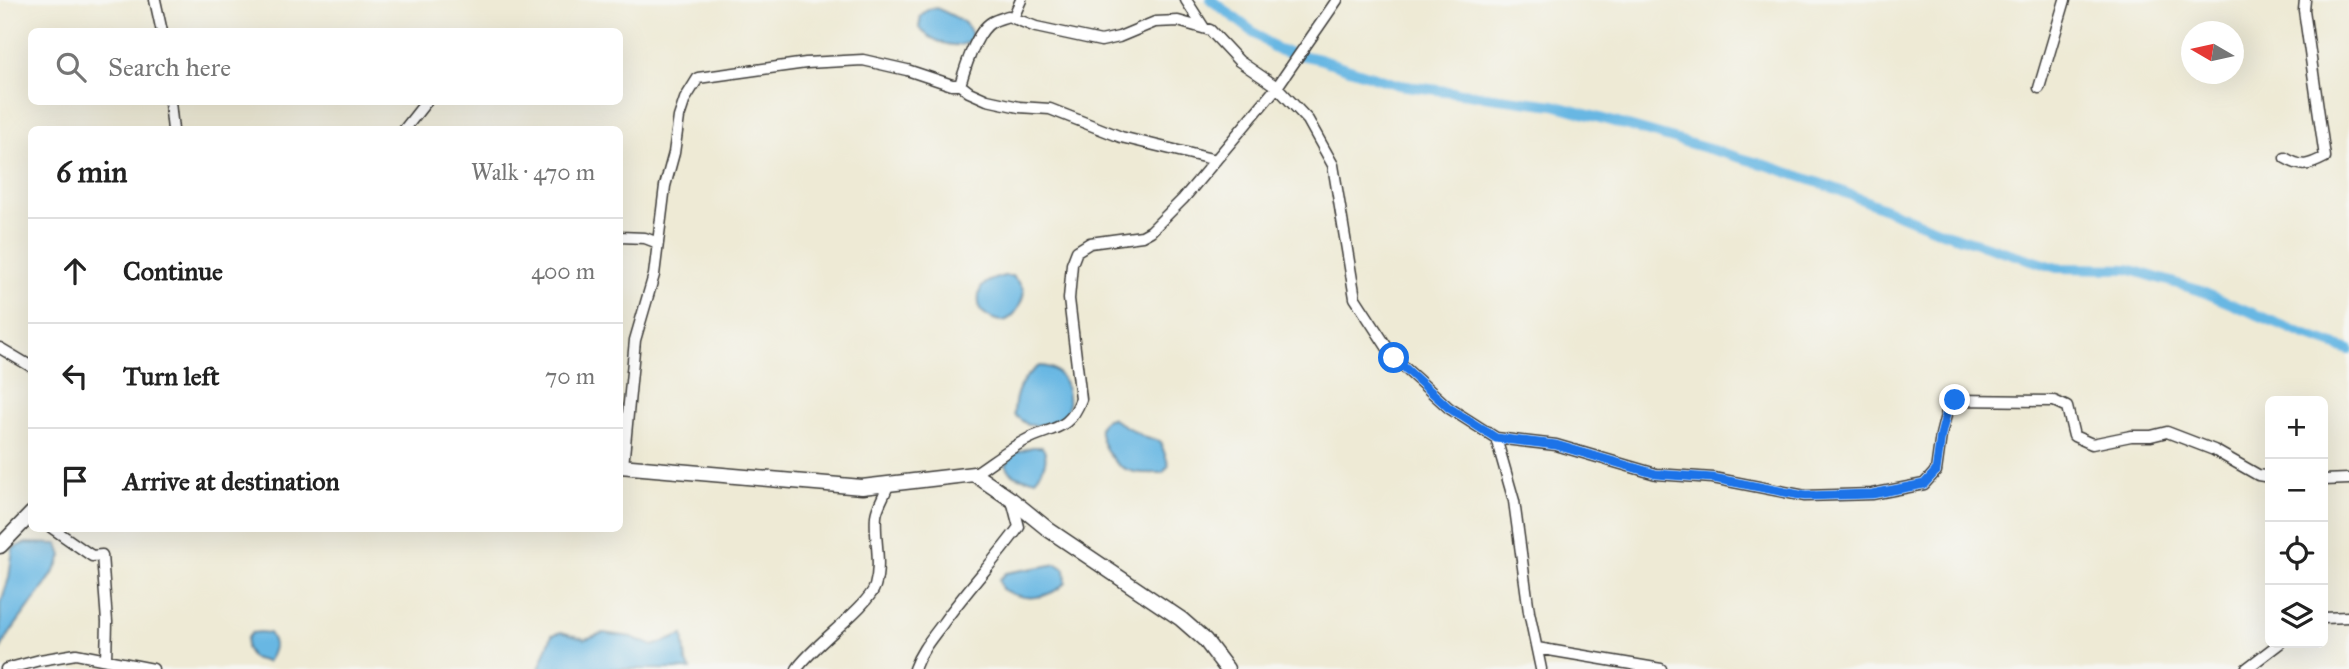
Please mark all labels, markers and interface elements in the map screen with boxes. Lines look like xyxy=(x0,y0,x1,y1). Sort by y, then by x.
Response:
north arrow xyxy=(2181,21,2244,84)
search box xyxy=(28,28,623,105)
icon: search xyxy=(52,48,90,86)
text: Search here xyxy=(108,51,231,83)
text: 6 min xyxy=(56,154,128,190)
text: Walk · 470 m xyxy=(471,158,595,186)
icon: ahead xyxy=(56,252,94,290)
text: Continue xyxy=(123,255,223,287)
text: 400 m xyxy=(531,257,595,285)
route start xyxy=(1378,342,1409,373)
icon: left xyxy=(56,357,94,395)
text: Turn left xyxy=(123,360,219,392)
text: 70 m xyxy=(545,362,595,390)
route end xyxy=(1939,384,1970,415)
map controls xyxy=(2265,396,2328,648)
button: + xyxy=(2265,396,2328,459)
button: − xyxy=(2265,459,2328,522)
icon: arrive xyxy=(56,462,94,500)
text: Arrive at destination xyxy=(123,465,340,497)
button: locate xyxy=(2265,522,2328,585)
button: layers xyxy=(2265,585,2328,648)

